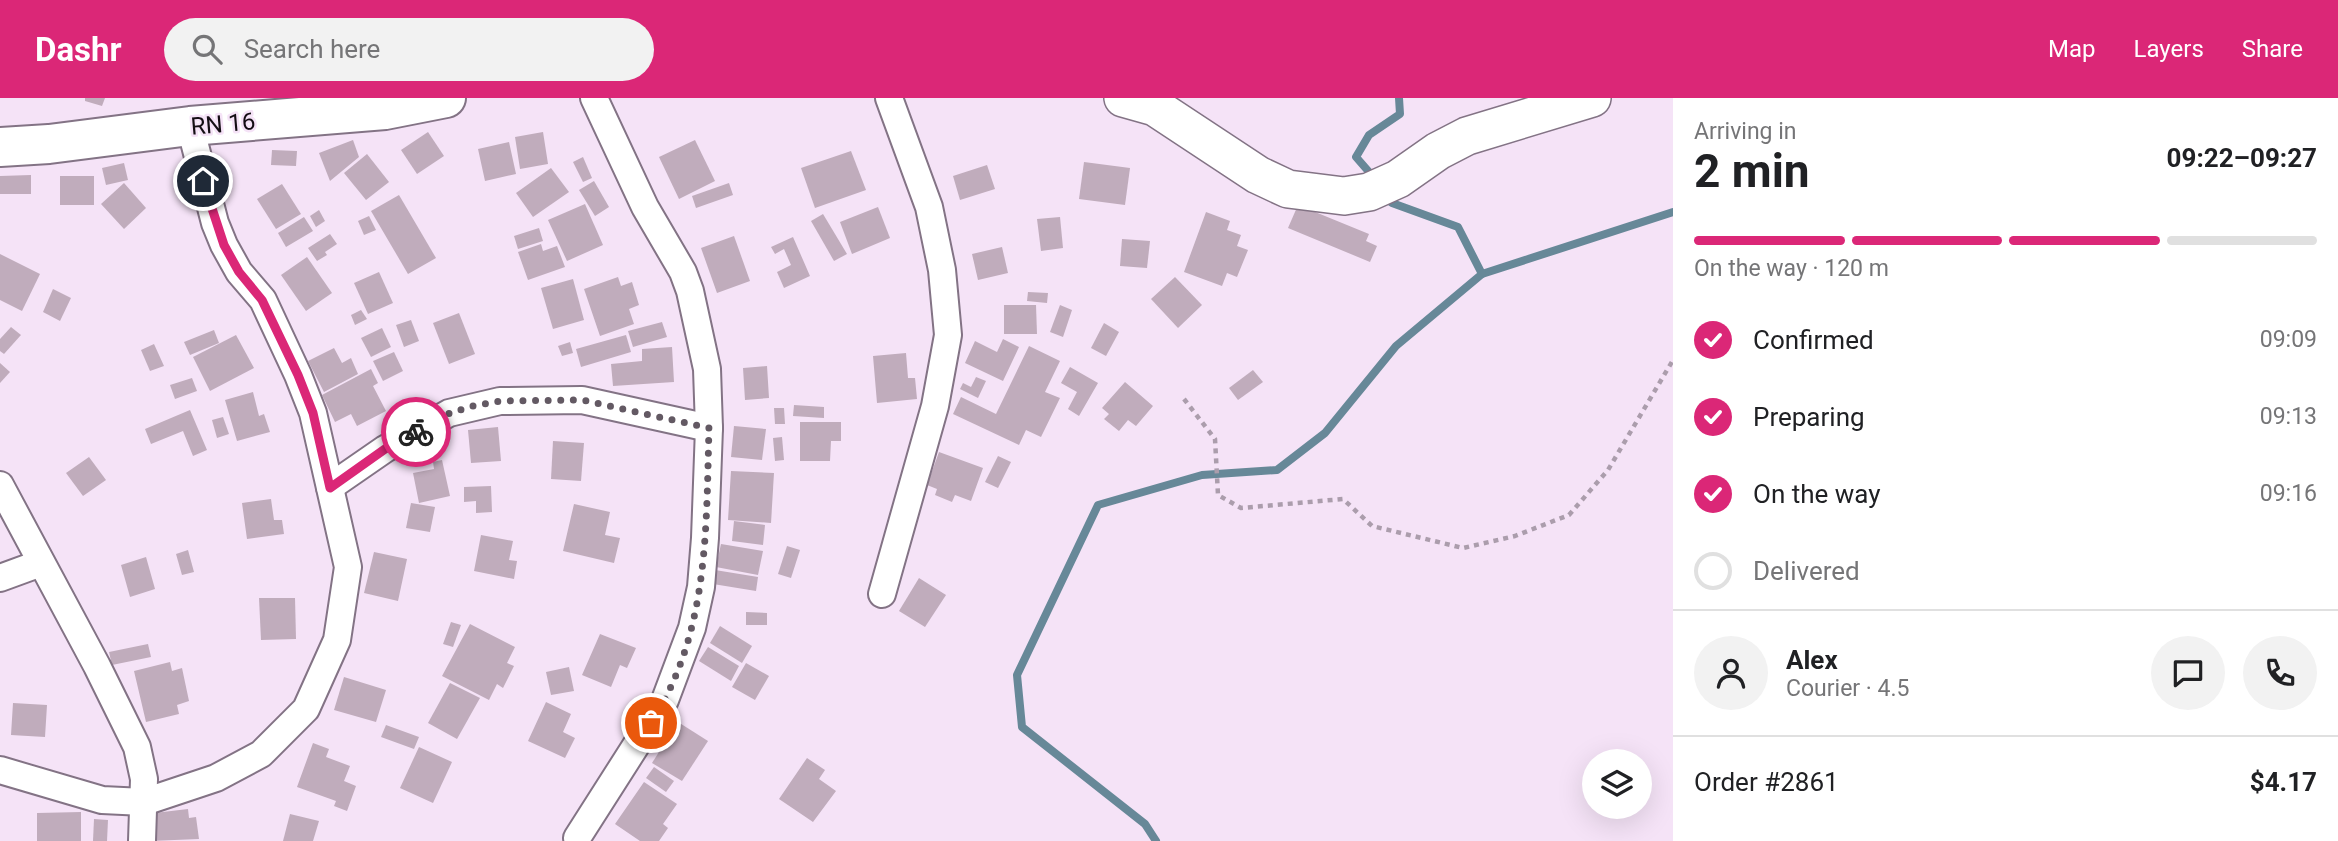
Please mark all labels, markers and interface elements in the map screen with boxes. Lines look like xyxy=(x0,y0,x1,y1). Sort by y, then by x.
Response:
search box xyxy=(164,18,654,81)
text: Dashr xyxy=(35,30,122,69)
icon: search xyxy=(188,30,226,68)
text: Search here xyxy=(244,34,380,64)
text: Map xyxy=(2048,35,2096,63)
text: Layers xyxy=(2134,35,2204,63)
text: Share xyxy=(2242,35,2303,63)
street label: RN 16 xyxy=(189,107,257,141)
text: Arriving in xyxy=(1694,118,1797,145)
text: 09:22–09:27 xyxy=(2167,143,2317,173)
text: 2 min xyxy=(1694,144,1810,198)
pin xyxy=(173,151,233,211)
icon: home xyxy=(184,162,222,200)
text: On the way · 120 m xyxy=(1694,255,1889,282)
icon: check xyxy=(1694,321,1732,359)
text: Confirmed xyxy=(1753,325,1874,355)
text: 09:09 xyxy=(2260,326,2317,353)
courier xyxy=(381,397,451,467)
icon: check xyxy=(1694,398,1732,436)
text: Preparing xyxy=(1753,402,1865,432)
text: 09:13 xyxy=(2260,403,2317,430)
icon: bike xyxy=(397,413,435,451)
icon: check xyxy=(1694,475,1732,513)
text: On the way xyxy=(1753,479,1881,509)
text: 09:16 xyxy=(2260,480,2317,507)
text: Delivered xyxy=(1753,556,1860,586)
button: person xyxy=(1694,636,1768,710)
button: chat xyxy=(2151,636,2225,710)
button: phone xyxy=(2243,636,2317,710)
text: Alex xyxy=(1786,645,1838,675)
text: Courier · 4.5 xyxy=(1786,675,1909,702)
pin xyxy=(621,693,681,753)
icon: bag xyxy=(632,704,670,742)
map controls xyxy=(1582,749,1652,819)
button: layers xyxy=(1582,749,1652,819)
text: Order #2861 xyxy=(1694,767,1839,797)
text: $4.17 xyxy=(2250,767,2317,797)

